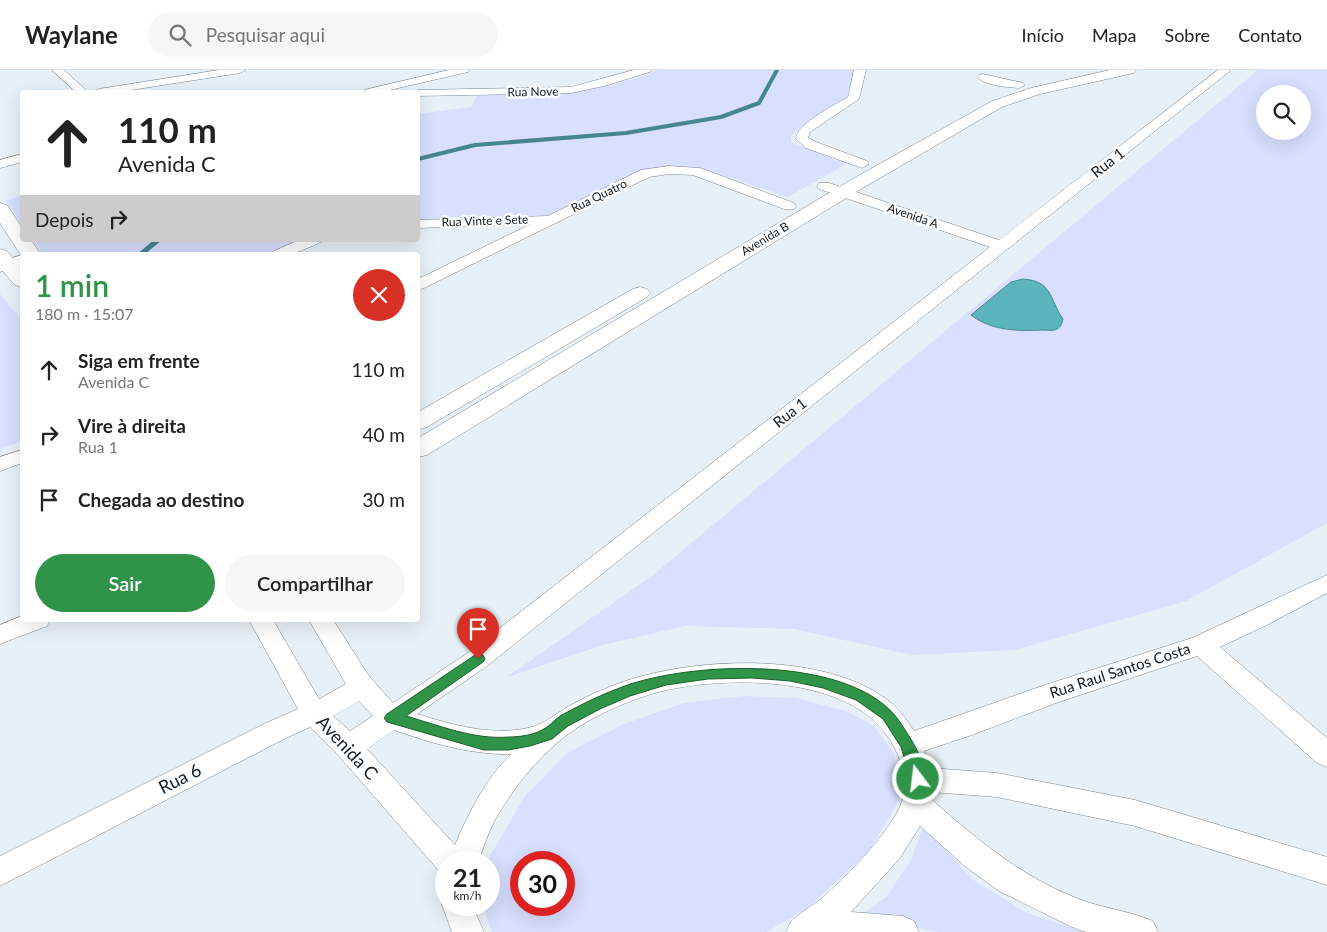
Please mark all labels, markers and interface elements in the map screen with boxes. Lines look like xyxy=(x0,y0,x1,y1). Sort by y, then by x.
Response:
search box xyxy=(148,12,498,57)
text: Waylane xyxy=(25,20,118,49)
icon: search xyxy=(166,21,194,49)
text: Pesquisar aqui xyxy=(206,23,325,46)
text: Início xyxy=(1022,24,1064,46)
text: Mapa xyxy=(1092,24,1136,46)
text: Sobre xyxy=(1164,24,1210,46)
text: Contato xyxy=(1238,24,1302,46)
street label: Rua Nove xyxy=(507,84,559,99)
map controls xyxy=(1256,85,1311,140)
button: search xyxy=(1256,85,1311,140)
text: 110 m xyxy=(118,108,217,150)
icon: ahead xyxy=(35,110,100,175)
street label: Rua 1 xyxy=(1087,144,1128,181)
text: Avenida C xyxy=(118,150,216,177)
street label: Rua Quatro xyxy=(568,176,629,216)
street label: Avenida A xyxy=(886,200,942,232)
icon: right xyxy=(104,205,132,233)
text: Depois xyxy=(35,208,94,231)
street label: Rua Vinte e Sete xyxy=(441,211,529,230)
street label: Avenida B xyxy=(738,218,792,259)
text: 1 min xyxy=(35,267,109,303)
button: close xyxy=(353,269,405,321)
text: 180 m · 15:07 xyxy=(35,304,134,323)
text: Siga em frente xyxy=(78,349,200,372)
icon: ahead xyxy=(35,356,63,384)
text: 110 m xyxy=(351,358,405,381)
text: Avenida C xyxy=(78,372,149,391)
street label: Rua 1 xyxy=(769,394,810,431)
text: Vire à direita xyxy=(78,414,186,437)
icon: right xyxy=(35,421,63,449)
text: 40 m xyxy=(362,423,405,446)
text: Rua 1 xyxy=(78,437,118,456)
icon: arrive xyxy=(35,486,63,514)
text: Chegada ao destino xyxy=(78,488,244,511)
text: 30 m xyxy=(362,488,405,511)
button: Sair xyxy=(35,554,215,612)
button: Compartilhar xyxy=(225,554,405,612)
pin xyxy=(457,608,499,659)
icon: arrive xyxy=(464,615,492,643)
street label: Rua Raul Santos Costa xyxy=(1047,639,1192,701)
street label: Avenida C xyxy=(312,711,383,784)
position arrow xyxy=(891,752,943,804)
street label: Rua 6 xyxy=(155,758,205,798)
speed limit sign: 30 xyxy=(510,851,575,916)
text: 21 xyxy=(453,862,482,892)
text: km/h xyxy=(453,888,482,903)

